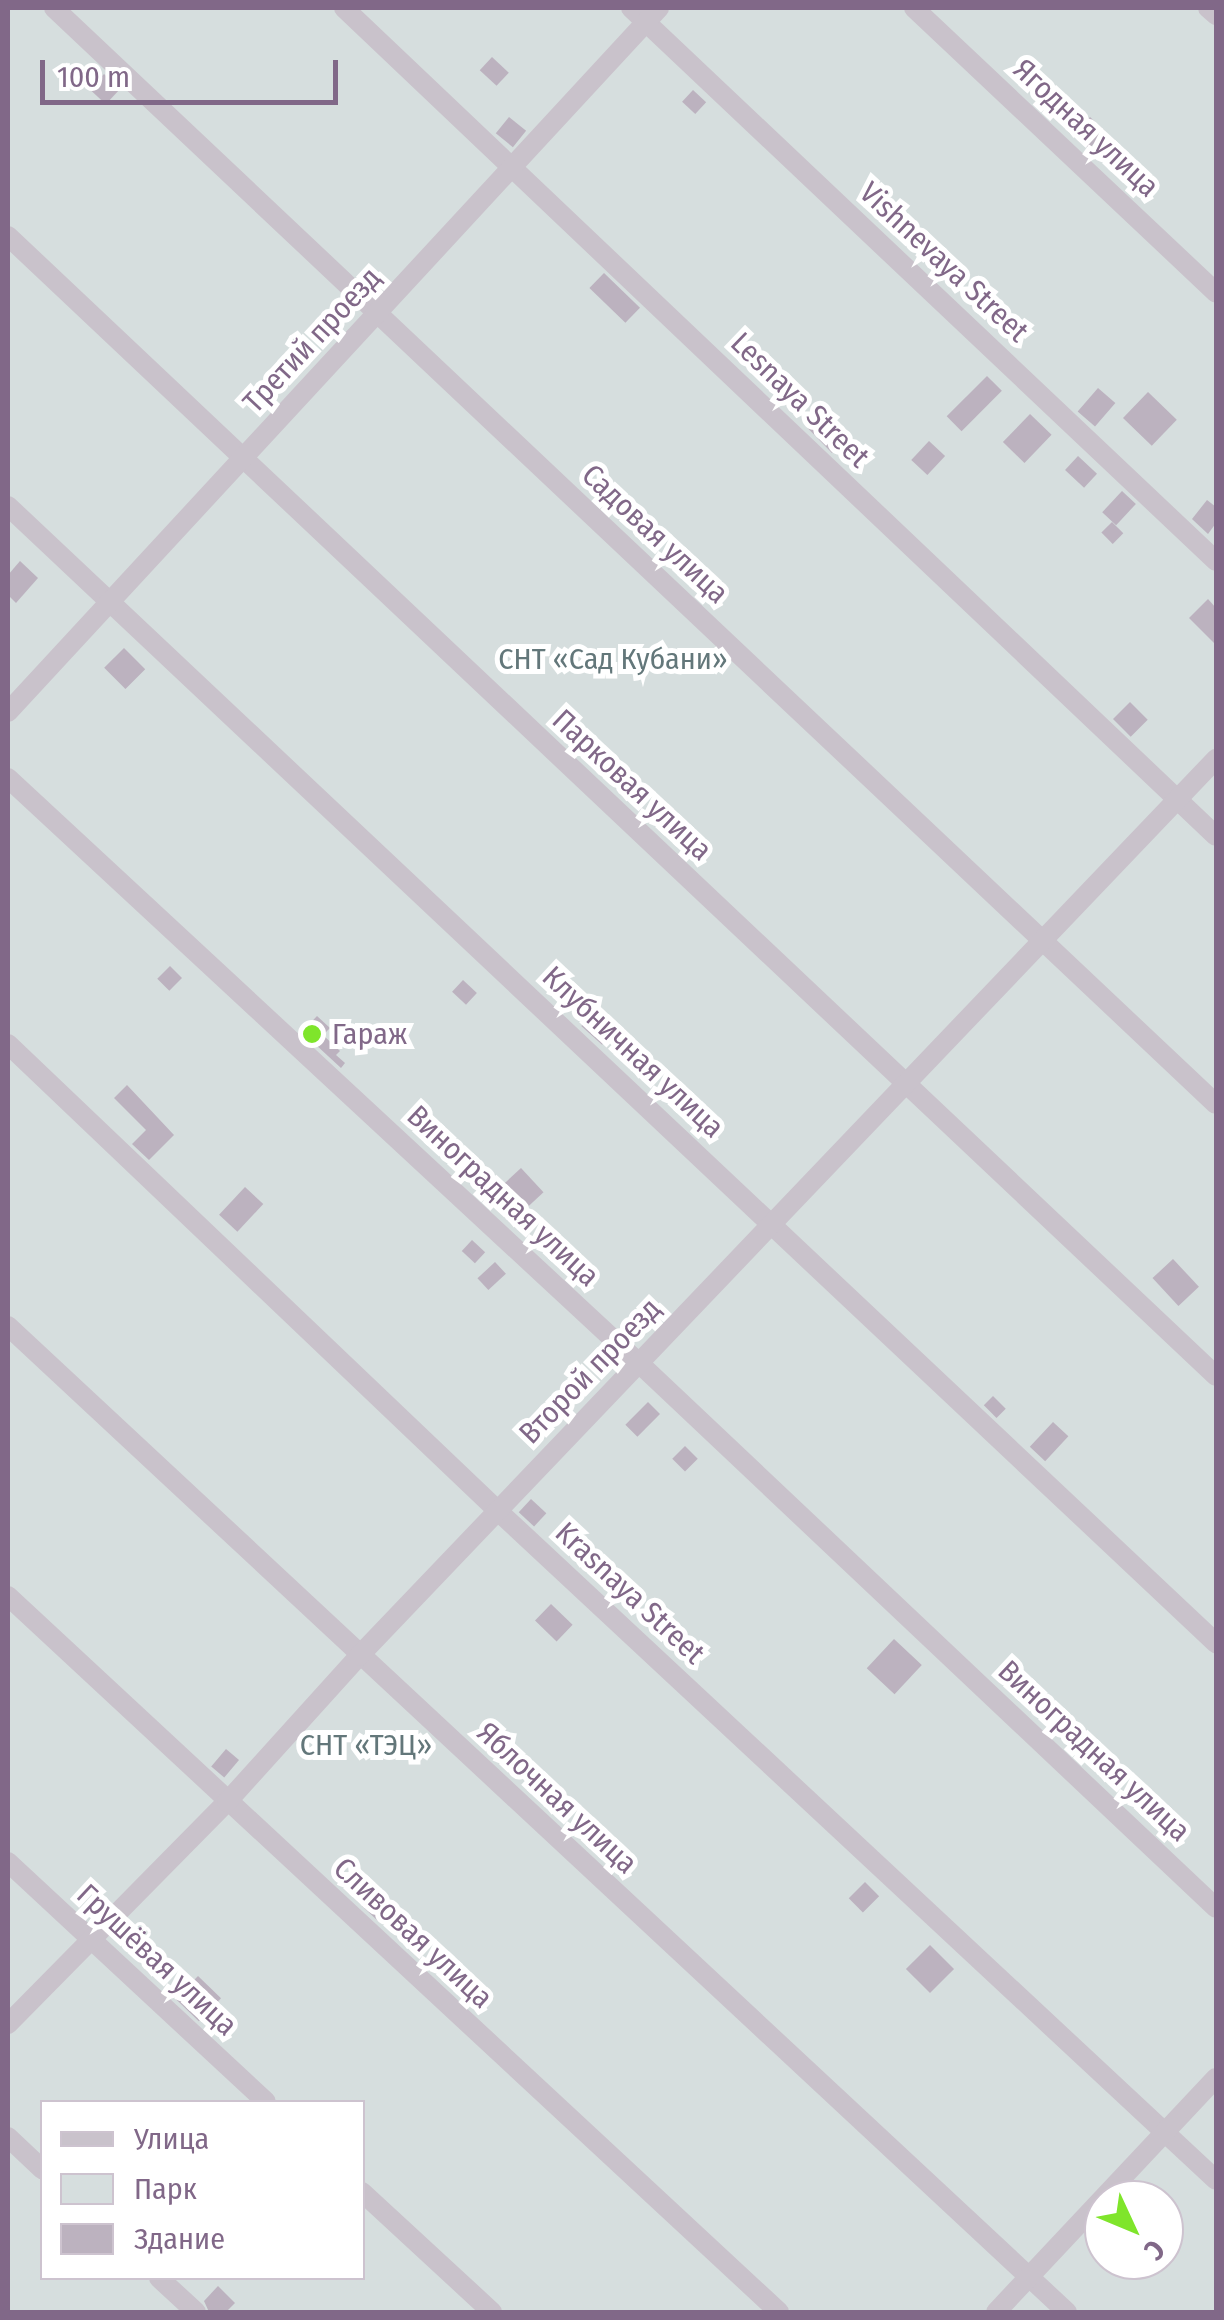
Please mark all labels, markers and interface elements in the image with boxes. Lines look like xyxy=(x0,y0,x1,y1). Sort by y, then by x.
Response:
scale bar xyxy=(45,40,342,102)
street label: Ягодная улица xyxy=(1006,52,1166,204)
text: 100 m xyxy=(57,59,130,95)
street label: Vishnevaya Street xyxy=(852,175,1036,349)
street label: Третий проезд xyxy=(236,260,388,420)
street label: Lesnaya Street xyxy=(723,325,877,475)
street label: Садовая улица xyxy=(574,457,736,611)
park label: СНТ «Сад Кубани» xyxy=(498,641,728,677)
street label: Парковая улица xyxy=(545,702,719,868)
street label: Клубничная улица xyxy=(535,959,731,1145)
place label: Гараж xyxy=(332,1016,407,1052)
marker: Гараж xyxy=(301,1023,323,1045)
street label: Виноградная улица xyxy=(400,1098,606,1294)
street label: Второй проезд xyxy=(512,1291,668,1451)
street label: Krasnaya Street xyxy=(548,1515,712,1671)
street label: Виноградная улица xyxy=(991,1653,1197,1849)
street label: Яблочная улица xyxy=(470,1715,644,1881)
park label: СНТ «ТЭЦ» xyxy=(300,1727,432,1763)
street label: Сливовая улица xyxy=(326,1850,500,2016)
street label: Грушёвая улица xyxy=(69,1877,245,2043)
legend xyxy=(40,2100,365,2280)
text: Улица xyxy=(134,2121,209,2157)
text: Парк xyxy=(134,2171,197,2207)
north arrow xyxy=(1084,2180,1184,2280)
text: Здание xyxy=(134,2221,225,2257)
text: С xyxy=(1138,2233,1171,2267)

